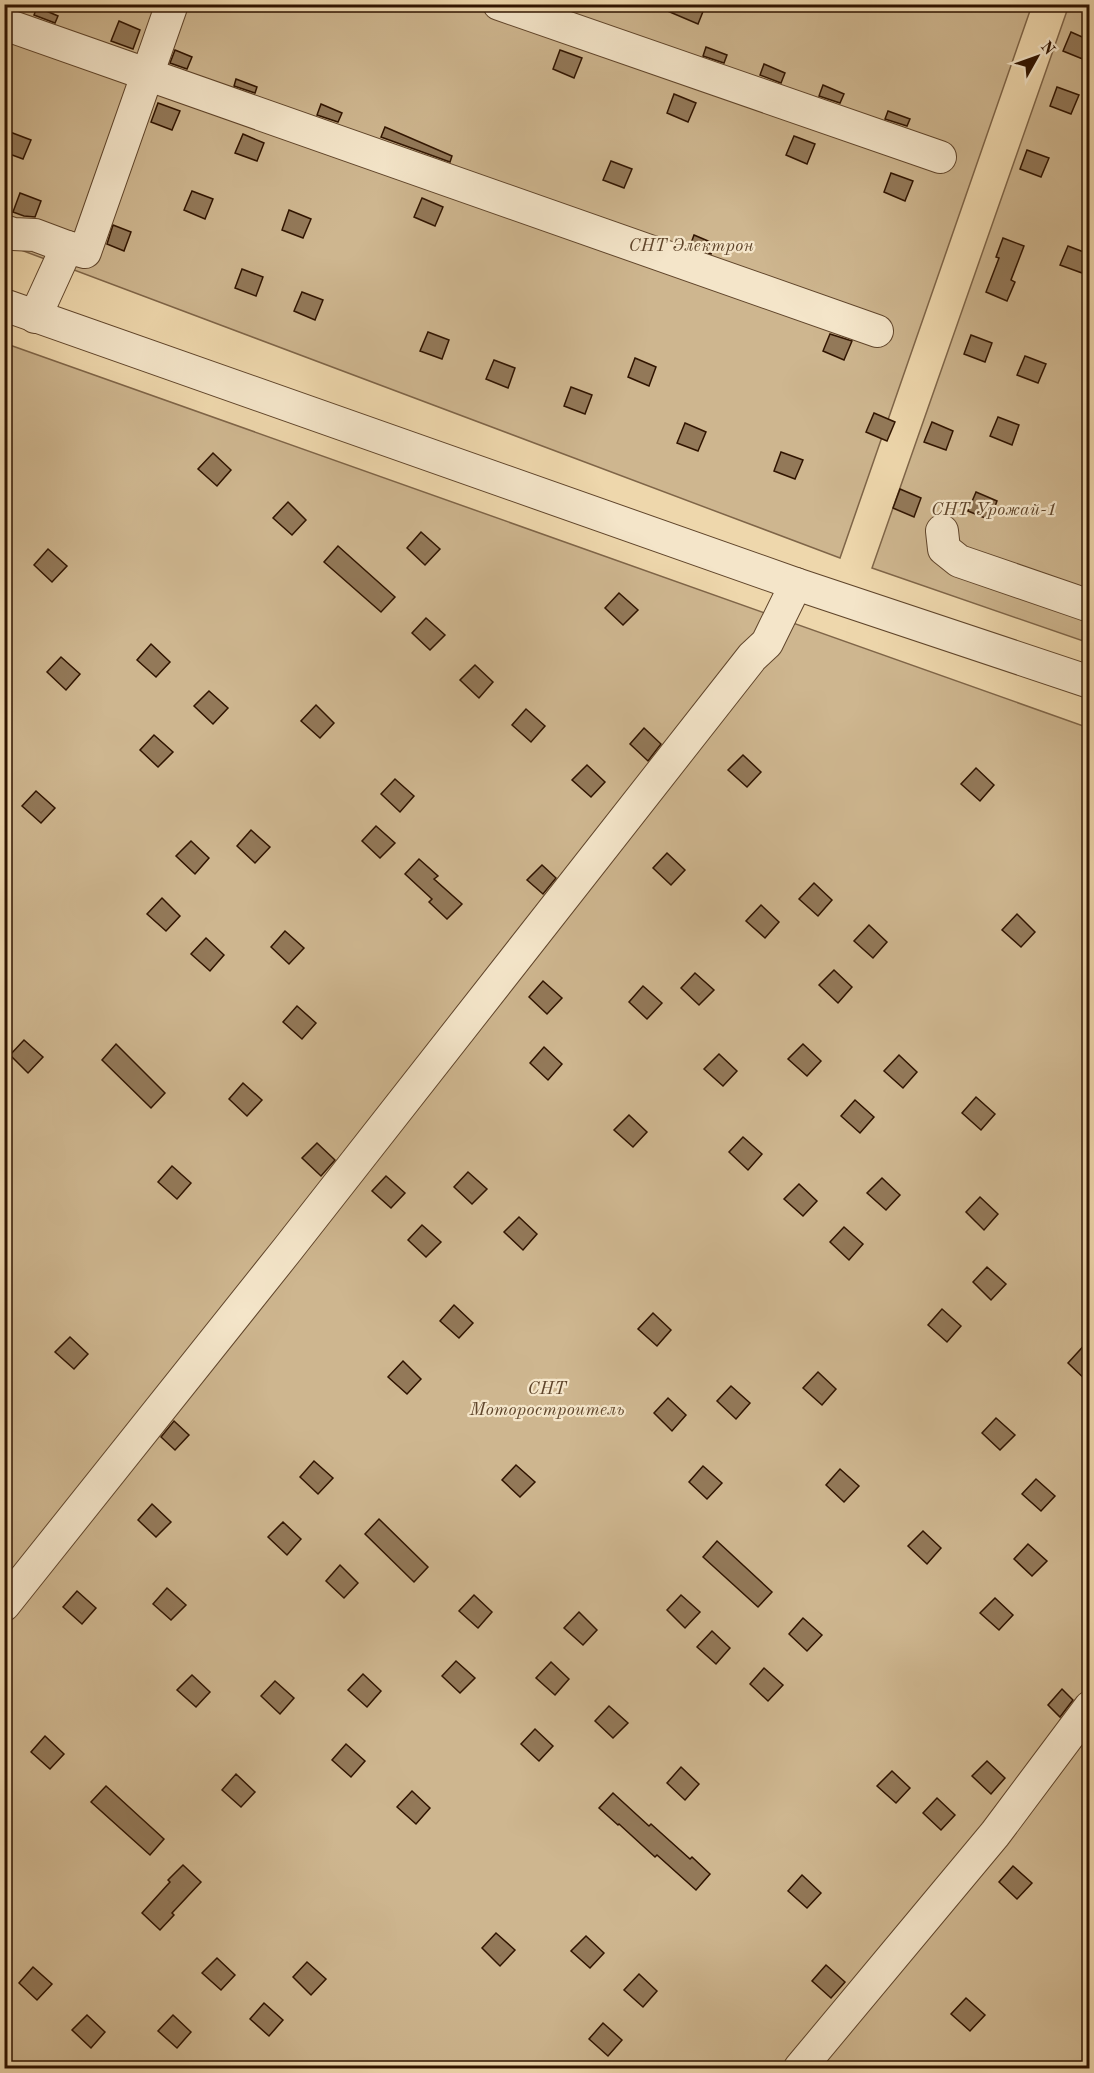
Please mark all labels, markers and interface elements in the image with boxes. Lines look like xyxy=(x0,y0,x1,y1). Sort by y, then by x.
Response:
north arrow xyxy=(1007,27,1067,87)
text: N xyxy=(1037,39,1058,59)
park label: СНТ Электрон xyxy=(628,237,754,255)
park label: СНТ Урожай-1 xyxy=(931,501,1057,519)
park label: СНТ Моторостроитель xyxy=(468,1380,625,1419)

